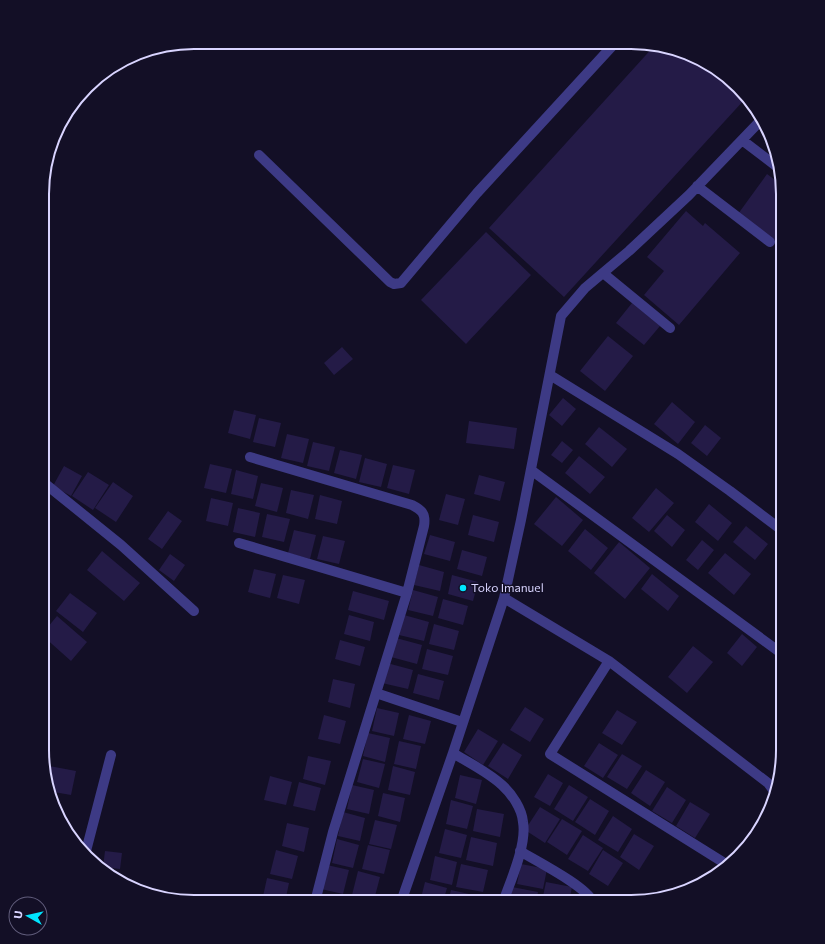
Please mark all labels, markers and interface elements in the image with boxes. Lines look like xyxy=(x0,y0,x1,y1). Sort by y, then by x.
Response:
place label: Toko Imanuel xyxy=(471,580,544,594)
marker: Toko Imanuel xyxy=(458,583,468,593)
north arrow xyxy=(8,896,48,936)
text: U xyxy=(11,910,25,919)

